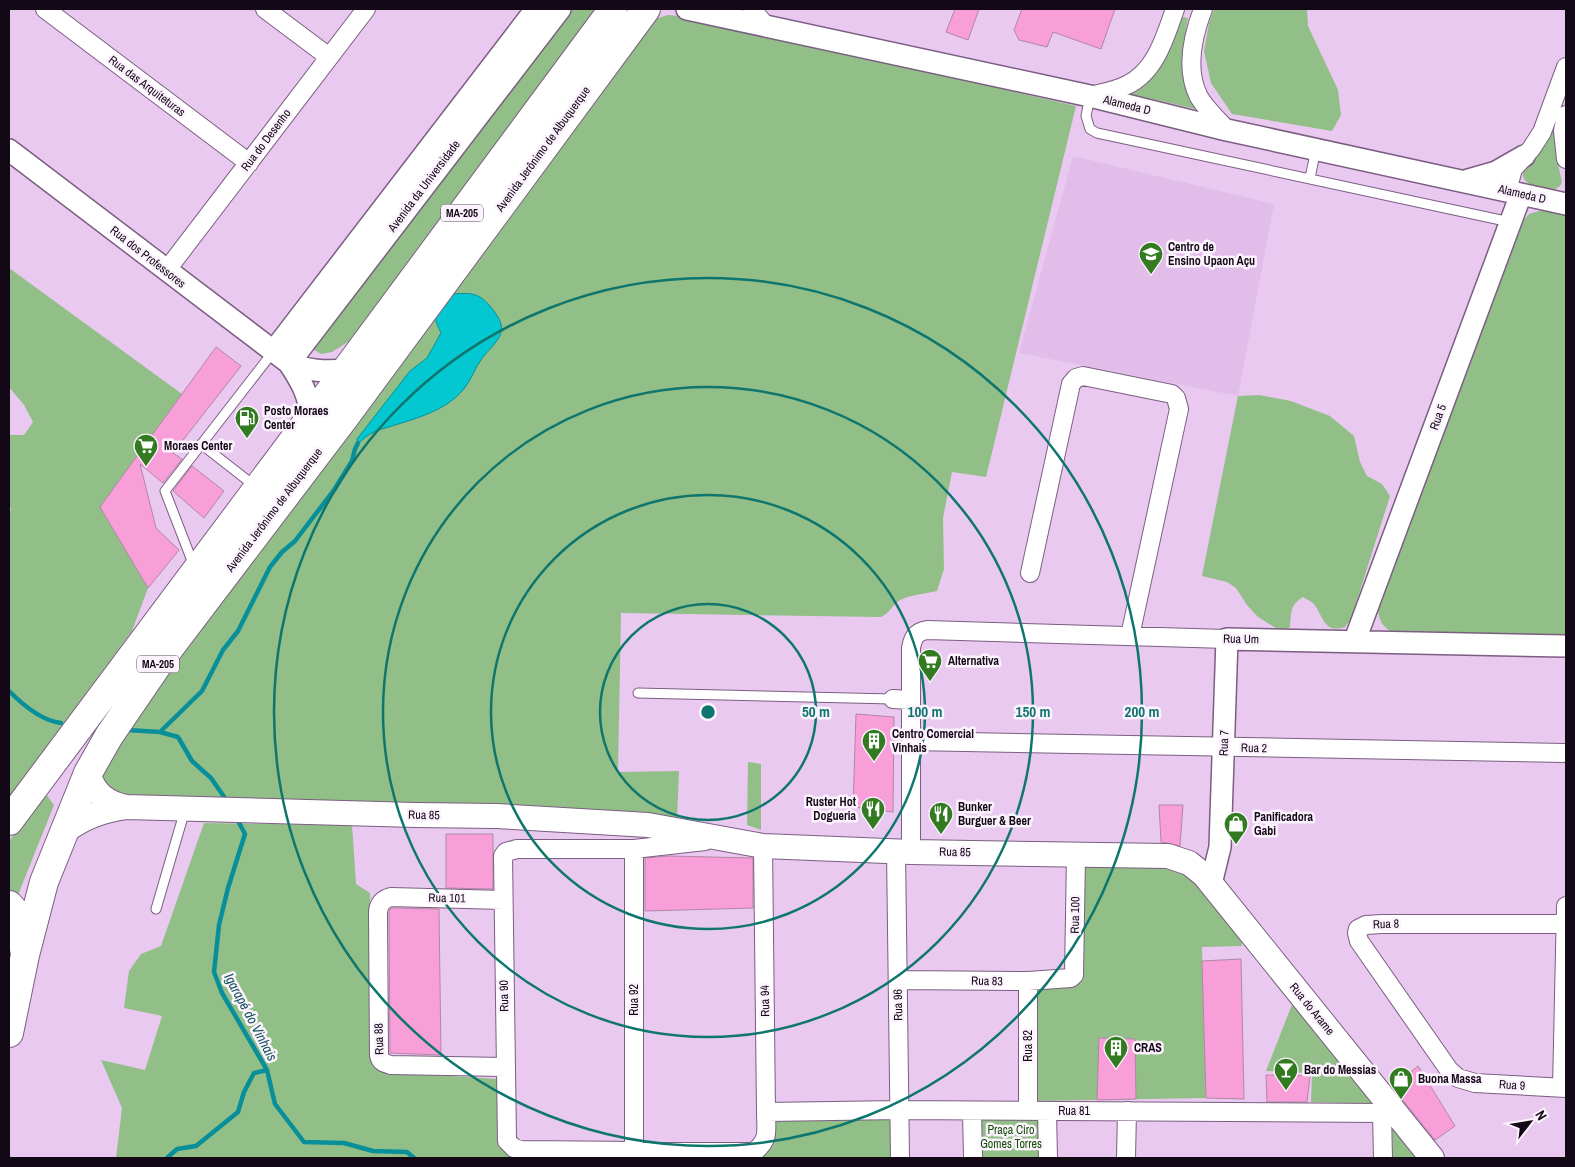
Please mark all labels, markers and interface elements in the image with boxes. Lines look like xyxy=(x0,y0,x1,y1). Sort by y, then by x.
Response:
street label: Rua das Arquiteturas xyxy=(105,52,189,120)
street label: Avenida Jerônimo de Albuquerque xyxy=(491,83,594,216)
street label: Alameda D xyxy=(1100,91,1153,119)
street label: Rua do Desenho xyxy=(237,106,295,174)
street label: Avenida da Universidade xyxy=(384,137,464,236)
street label: Alameda D xyxy=(1496,181,1548,207)
road number: MA-205 xyxy=(441,204,483,222)
street label: Rua dos Professores xyxy=(107,222,189,292)
place label: Centro de Ensino Upaon Açu xyxy=(1168,239,1255,269)
school or university icon: Centro de Ensino Upaon Açu xyxy=(1138,241,1164,275)
street label: Rua 5 xyxy=(1426,401,1450,432)
place label: Posto Moraes Center xyxy=(264,403,329,433)
fuel station icon: Posto Moraes Center xyxy=(234,405,260,439)
supermarket icon: Moraes Center xyxy=(133,433,159,467)
place label: Moraes Center xyxy=(164,438,233,454)
street label: Avenida Jerônimo de Albuquerque xyxy=(221,445,326,576)
street label: Rua Um xyxy=(1223,631,1259,647)
supermarket icon: Alternativa xyxy=(917,648,943,682)
place label: Alternativa xyxy=(948,653,999,669)
road number: MA-205 xyxy=(137,656,179,672)
text: 50 m xyxy=(802,701,830,722)
text: 100 m xyxy=(908,701,942,722)
text: 150 m xyxy=(1016,701,1050,722)
text: 200 m xyxy=(1125,701,1159,722)
centre of rings xyxy=(699,703,717,721)
place label: Centro Comercial Vinhais xyxy=(892,726,974,756)
building icon: Centro Comercial Vinhais xyxy=(861,728,887,762)
street label: Rua 7 xyxy=(1216,729,1232,756)
street label: Rua 2 xyxy=(1241,740,1267,756)
place label: Ruster Hot Dogueria xyxy=(806,794,857,824)
restaurant icon: Ruster Hot Dogueria xyxy=(860,796,886,830)
place label: Bunker Burguer & Beer xyxy=(958,799,1031,829)
restaurant icon: Bunker Burguer & Beer xyxy=(928,801,954,835)
street label: Rua 85 xyxy=(408,807,441,823)
place label: Panificadora Gabi xyxy=(1254,809,1314,839)
shop icon: Panificadora Gabi xyxy=(1223,811,1249,845)
street label: Rua 85 xyxy=(939,844,972,860)
street label: Rua 101 xyxy=(428,890,466,906)
street label: Rua 100 xyxy=(1067,896,1083,934)
street label: Rua 8 xyxy=(1373,916,1399,932)
water label: Igarapé do Vinhais xyxy=(220,970,282,1064)
street label: Rua 83 xyxy=(971,973,1003,989)
street label: Rua 90 xyxy=(496,980,512,1012)
street label: Rua do Arame xyxy=(1286,980,1338,1038)
street label: Rua 92 xyxy=(626,984,642,1016)
street label: Rua 94 xyxy=(757,984,773,1017)
street label: Rua 96 xyxy=(890,989,906,1021)
street label: Rua 88 xyxy=(370,1023,388,1055)
street label: Rua 82 xyxy=(1020,1030,1036,1062)
building icon: CRAS xyxy=(1103,1035,1129,1069)
place label: CRAS xyxy=(1134,1040,1162,1056)
bar icon: Bar do Messias xyxy=(1273,1057,1299,1091)
place label: Bar do Messias xyxy=(1304,1062,1377,1078)
shop icon: Buona Massa xyxy=(1388,1066,1414,1100)
place label: Buona Massa xyxy=(1418,1071,1482,1087)
street label: Rua 9 xyxy=(1498,1076,1526,1094)
north arrow xyxy=(1505,1097,1555,1147)
street label: Rua 81 xyxy=(1058,1103,1090,1119)
text: N xyxy=(1531,1107,1551,1123)
park label: Praça Ciro Gomes Torres xyxy=(980,1122,1042,1152)

